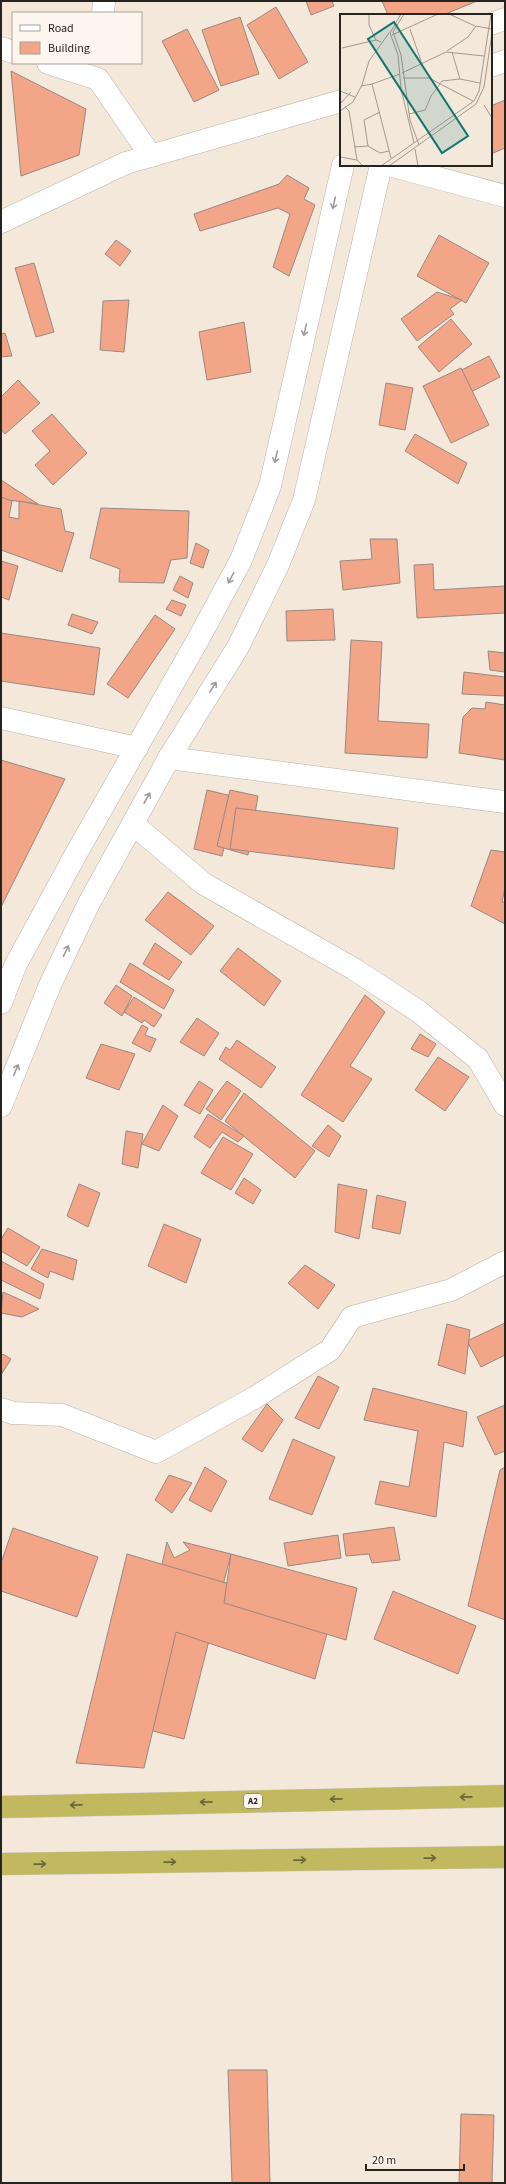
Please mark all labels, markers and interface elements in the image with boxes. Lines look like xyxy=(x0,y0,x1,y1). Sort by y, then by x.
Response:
legend xyxy=(12,12,142,64)
inset map xyxy=(340,14,492,166)
text: Road xyxy=(48,20,74,37)
text: Building xyxy=(48,40,90,57)
one-way arrow xyxy=(329,196,337,209)
one-way arrow xyxy=(300,323,308,336)
one-way arrow xyxy=(272,450,280,463)
one-way arrow xyxy=(227,572,234,584)
one-way arrow xyxy=(209,682,217,693)
one-way arrow xyxy=(143,793,151,805)
one-way arrow xyxy=(63,945,71,957)
one-way arrow xyxy=(12,1065,20,1077)
one-way arrow xyxy=(460,1793,473,1800)
road number: A2 xyxy=(244,1794,262,1808)
one-way arrow xyxy=(330,1796,343,1803)
one-way arrow xyxy=(200,1799,213,1806)
one-way arrow xyxy=(70,1801,83,1809)
one-way arrow xyxy=(423,1854,436,1862)
one-way arrow xyxy=(293,1856,306,1864)
one-way arrow xyxy=(163,1858,176,1866)
one-way arrow xyxy=(33,1860,46,1868)
scale bar xyxy=(366,2146,464,2172)
text: 20 m xyxy=(372,2152,396,2169)

